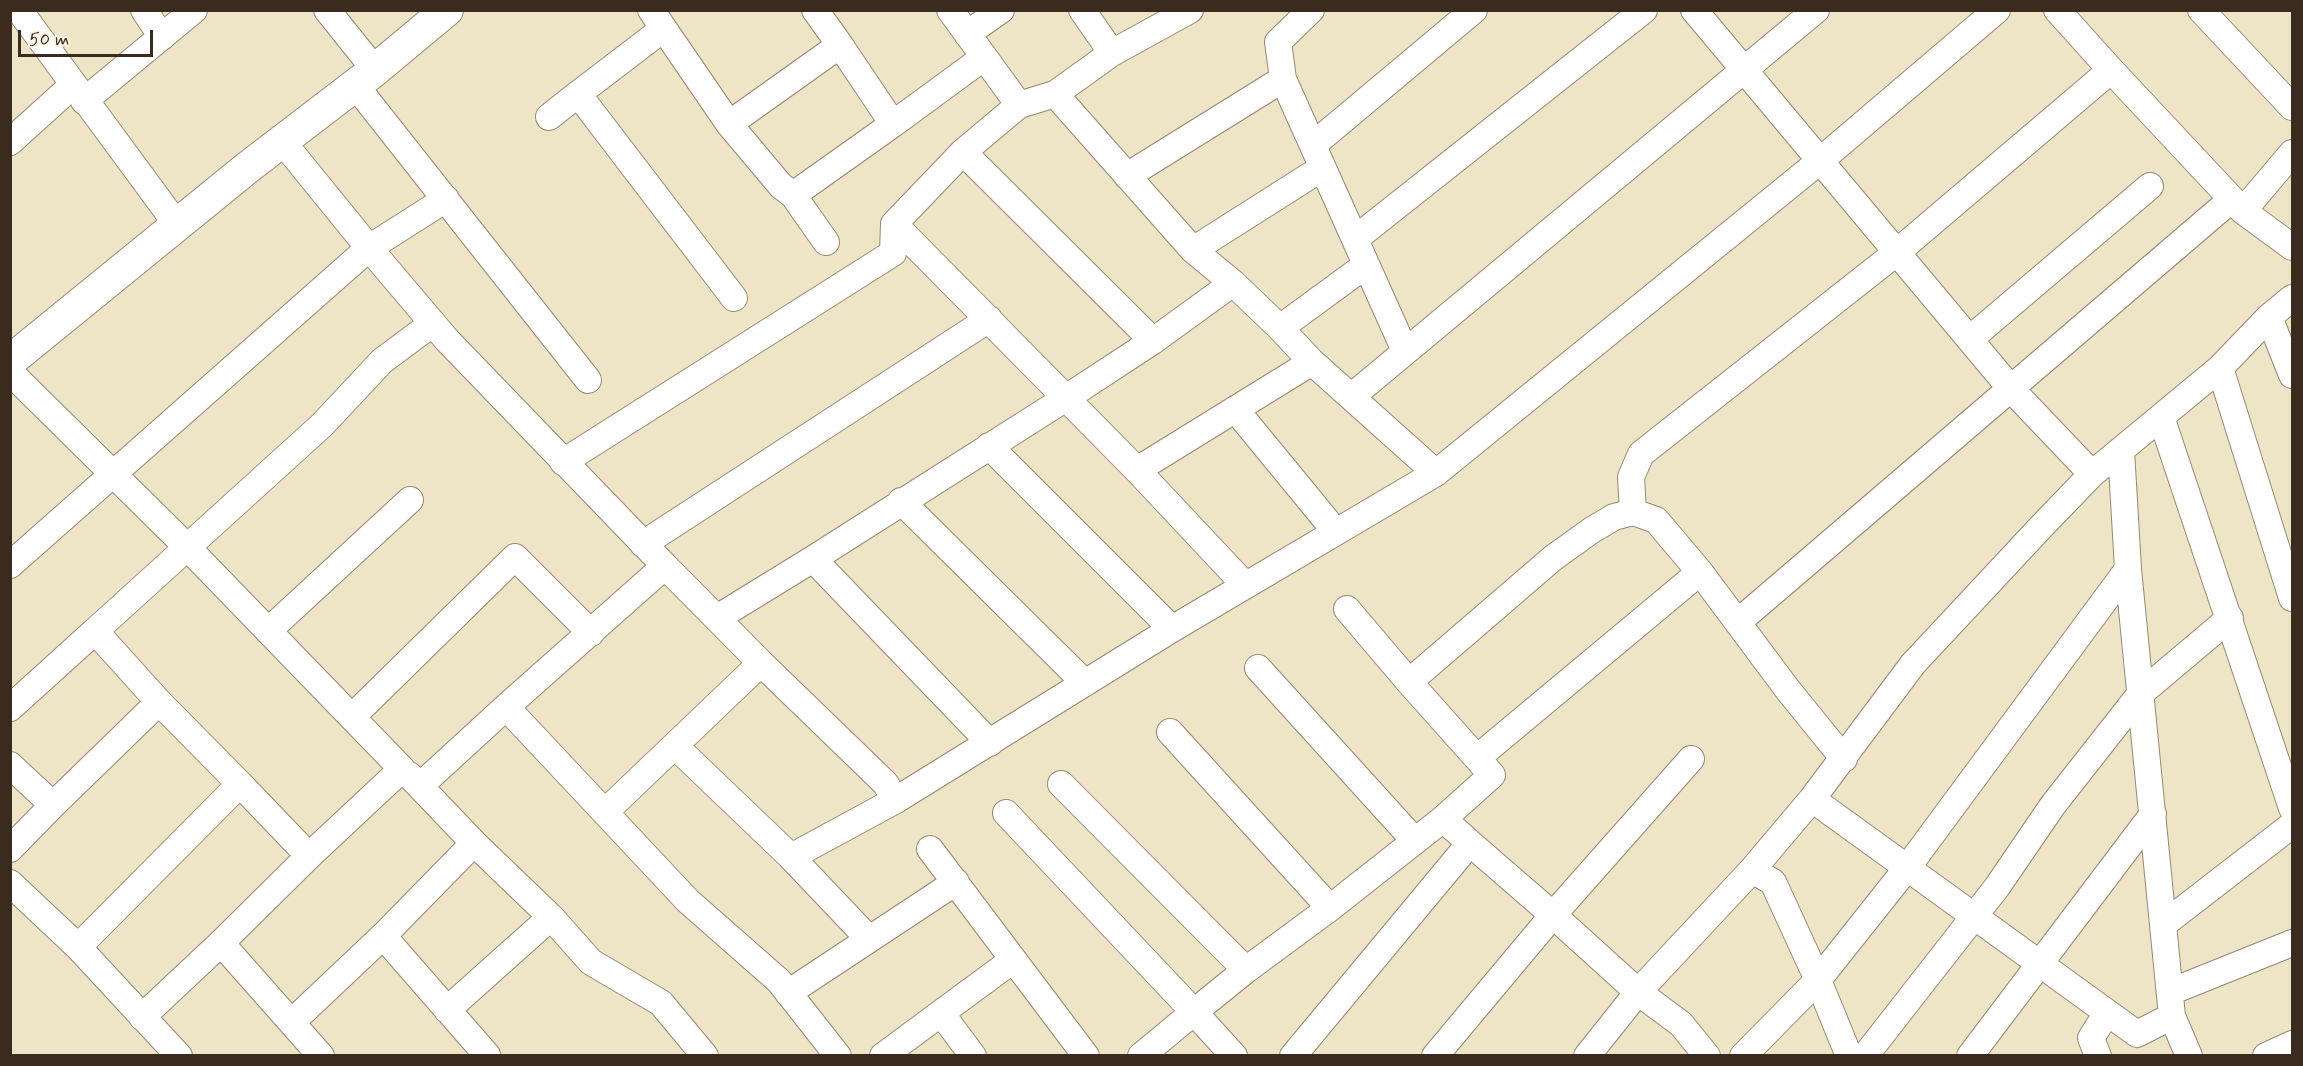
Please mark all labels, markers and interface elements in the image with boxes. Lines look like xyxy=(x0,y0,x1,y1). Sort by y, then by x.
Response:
scale bar xyxy=(21,18,156,56)
text: 50 m xyxy=(29,28,69,52)

